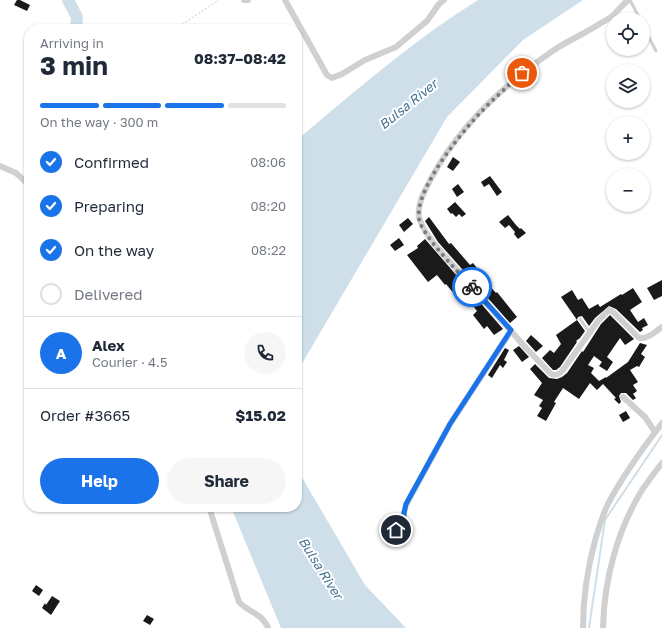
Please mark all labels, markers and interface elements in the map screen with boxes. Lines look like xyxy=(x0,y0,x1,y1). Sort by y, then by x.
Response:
map controls xyxy=(606,12,650,212)
button: locate xyxy=(606,12,650,56)
text: Arriving in xyxy=(40,35,104,51)
text: 08:37–08:42 xyxy=(194,49,286,67)
text: 3 min xyxy=(40,50,108,81)
pin xyxy=(505,56,539,90)
icon: bag xyxy=(511,62,533,84)
button: layers xyxy=(606,64,650,108)
water label: Bulsa River xyxy=(376,74,442,132)
text: On the way · 300 m xyxy=(40,114,158,130)
button: + xyxy=(606,116,650,160)
icon: check xyxy=(40,151,62,173)
text: Confirmed xyxy=(74,153,149,171)
text: 08:06 xyxy=(250,154,286,170)
button: − xyxy=(606,168,650,212)
icon: check xyxy=(40,195,62,217)
text: Preparing xyxy=(74,197,144,215)
text: 08:20 xyxy=(251,198,286,214)
icon: check xyxy=(40,239,62,261)
text: On the way xyxy=(74,241,154,259)
text: 08:22 xyxy=(251,242,286,258)
courier xyxy=(452,267,492,307)
icon: bike xyxy=(461,276,483,298)
text: Delivered xyxy=(74,285,142,303)
button: phone xyxy=(244,332,286,374)
text: Alex xyxy=(92,336,125,354)
text: A xyxy=(56,344,66,362)
text: Courier · 4.5 xyxy=(92,354,167,370)
text: Order #3665 xyxy=(40,406,130,424)
text: $15.02 xyxy=(235,406,286,424)
button: Help xyxy=(40,458,159,504)
button: Share xyxy=(167,458,286,504)
pin xyxy=(379,513,413,547)
icon: home xyxy=(385,519,407,541)
water label: Bulsa River xyxy=(296,534,347,604)

